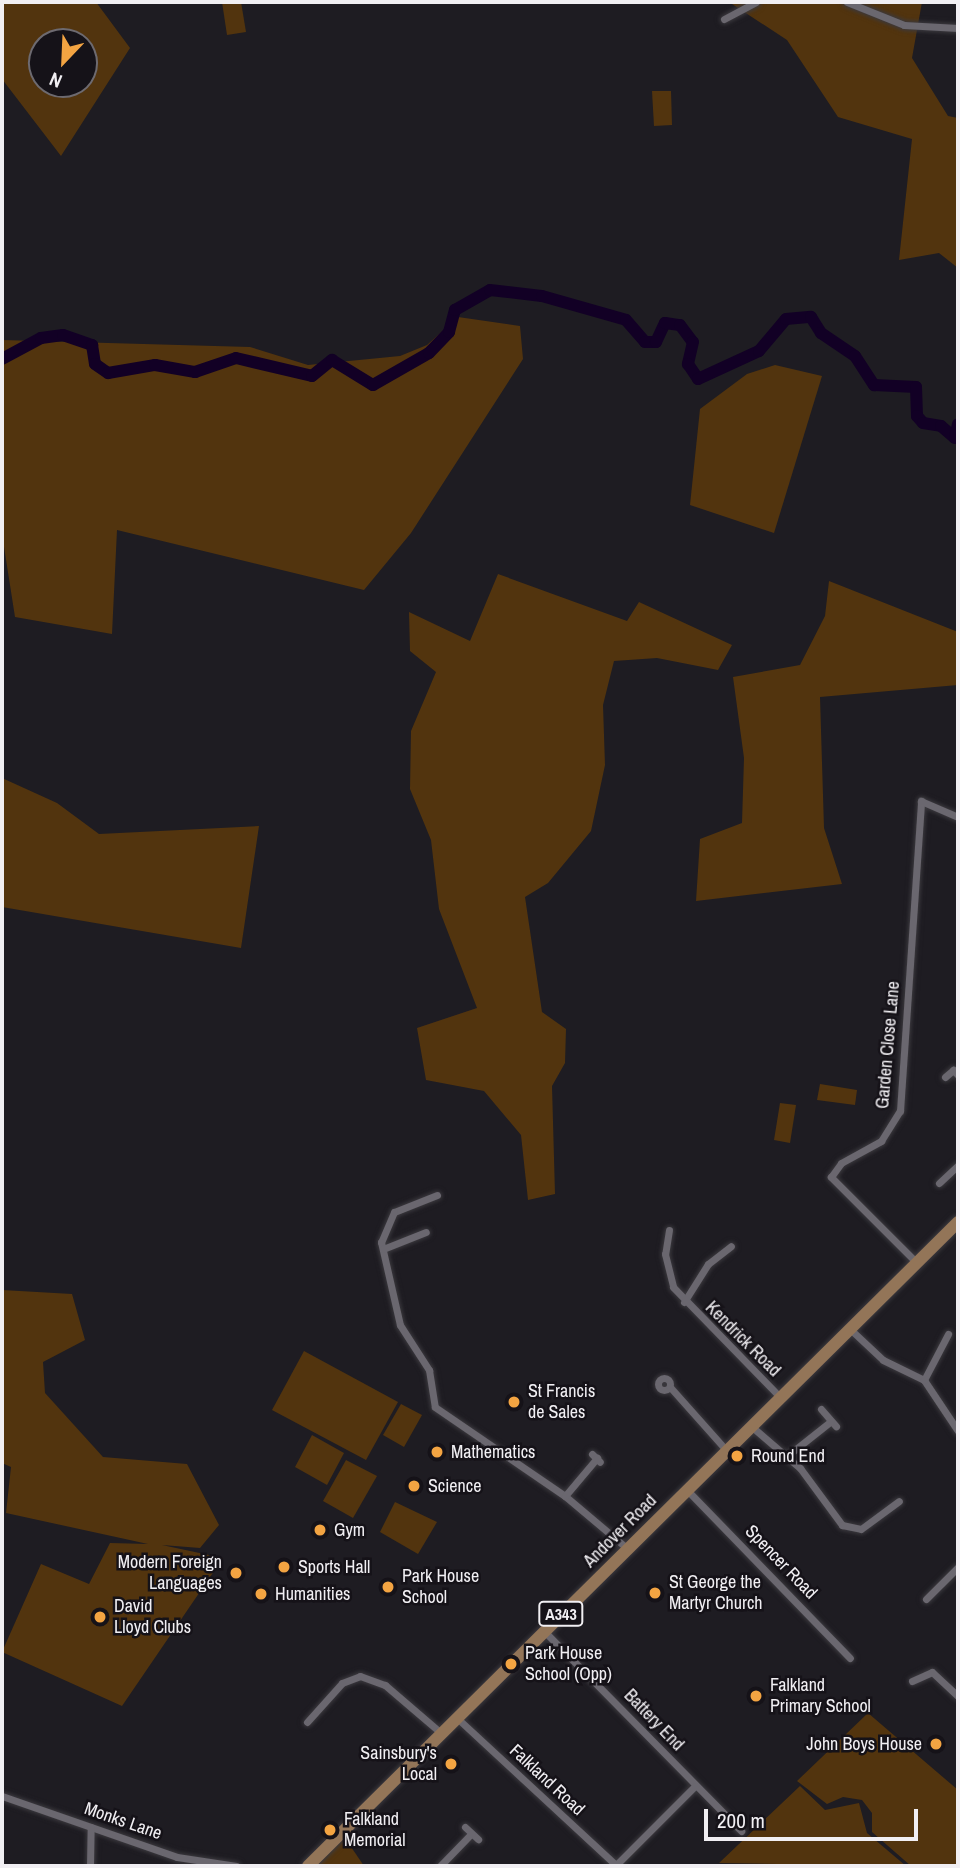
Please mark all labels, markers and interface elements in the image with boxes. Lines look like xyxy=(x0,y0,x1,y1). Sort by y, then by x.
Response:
north arrow xyxy=(28,28,98,98)
text: N xyxy=(45,66,66,95)
street label: Garden Close Lane xyxy=(872,980,904,1110)
street label: Kendrick Road xyxy=(701,1297,785,1381)
place label: St Francis de Sales xyxy=(528,1381,595,1424)
marker: St Francis de Sales xyxy=(506,1394,522,1410)
place label: Mathematics xyxy=(451,1441,535,1463)
marker: Mathematics xyxy=(429,1444,445,1460)
place label: Round End xyxy=(751,1445,825,1467)
marker: Round End xyxy=(729,1448,745,1464)
place label: Science xyxy=(428,1475,481,1497)
marker: Science xyxy=(406,1478,422,1494)
street label: Andover Road xyxy=(579,1490,661,1572)
place label: Gym xyxy=(334,1519,365,1541)
street label: Spencer Road xyxy=(740,1521,822,1603)
marker: Gym xyxy=(312,1522,328,1538)
place label: Modern Foreign Languages xyxy=(118,1552,222,1594)
place label: Sports Hall xyxy=(298,1556,370,1578)
marker: Sports Hall xyxy=(276,1559,292,1575)
marker: Modern Foreign Languages xyxy=(228,1565,244,1581)
place label: Park House School xyxy=(402,1566,479,1608)
place label: St George the Martyr Church xyxy=(669,1572,762,1614)
marker: Park House School xyxy=(380,1579,396,1595)
place label: Humanities xyxy=(275,1583,350,1605)
marker: St George the Martyr Church xyxy=(647,1585,663,1601)
marker: Humanities xyxy=(253,1586,269,1602)
place label: David Lloyd Clubs xyxy=(114,1596,191,1638)
road number: A343 xyxy=(538,1602,584,1626)
marker: David Lloyd Clubs xyxy=(92,1609,108,1625)
place label: Park House School (Opp) xyxy=(525,1643,612,1686)
marker: Park House School (Opp) xyxy=(503,1656,519,1672)
place label: Falkland Primary School xyxy=(770,1675,871,1718)
street label: Battery End xyxy=(619,1685,689,1755)
marker: Falkland Primary School xyxy=(748,1688,764,1704)
place label: John Boys House xyxy=(806,1733,922,1755)
marker: John Boys House xyxy=(928,1736,944,1752)
street label: Falkland Road xyxy=(505,1740,589,1820)
place label: Sainsbury's Local xyxy=(360,1743,437,1786)
marker: Sainsbury's Local xyxy=(443,1756,459,1772)
scale bar xyxy=(708,1794,922,1838)
street label: Monks Lane xyxy=(81,1798,165,1844)
text: 200 m xyxy=(717,1806,765,1835)
place label: Falkland Memorial xyxy=(344,1809,406,1852)
marker: Falkland Memorial xyxy=(322,1822,338,1838)

